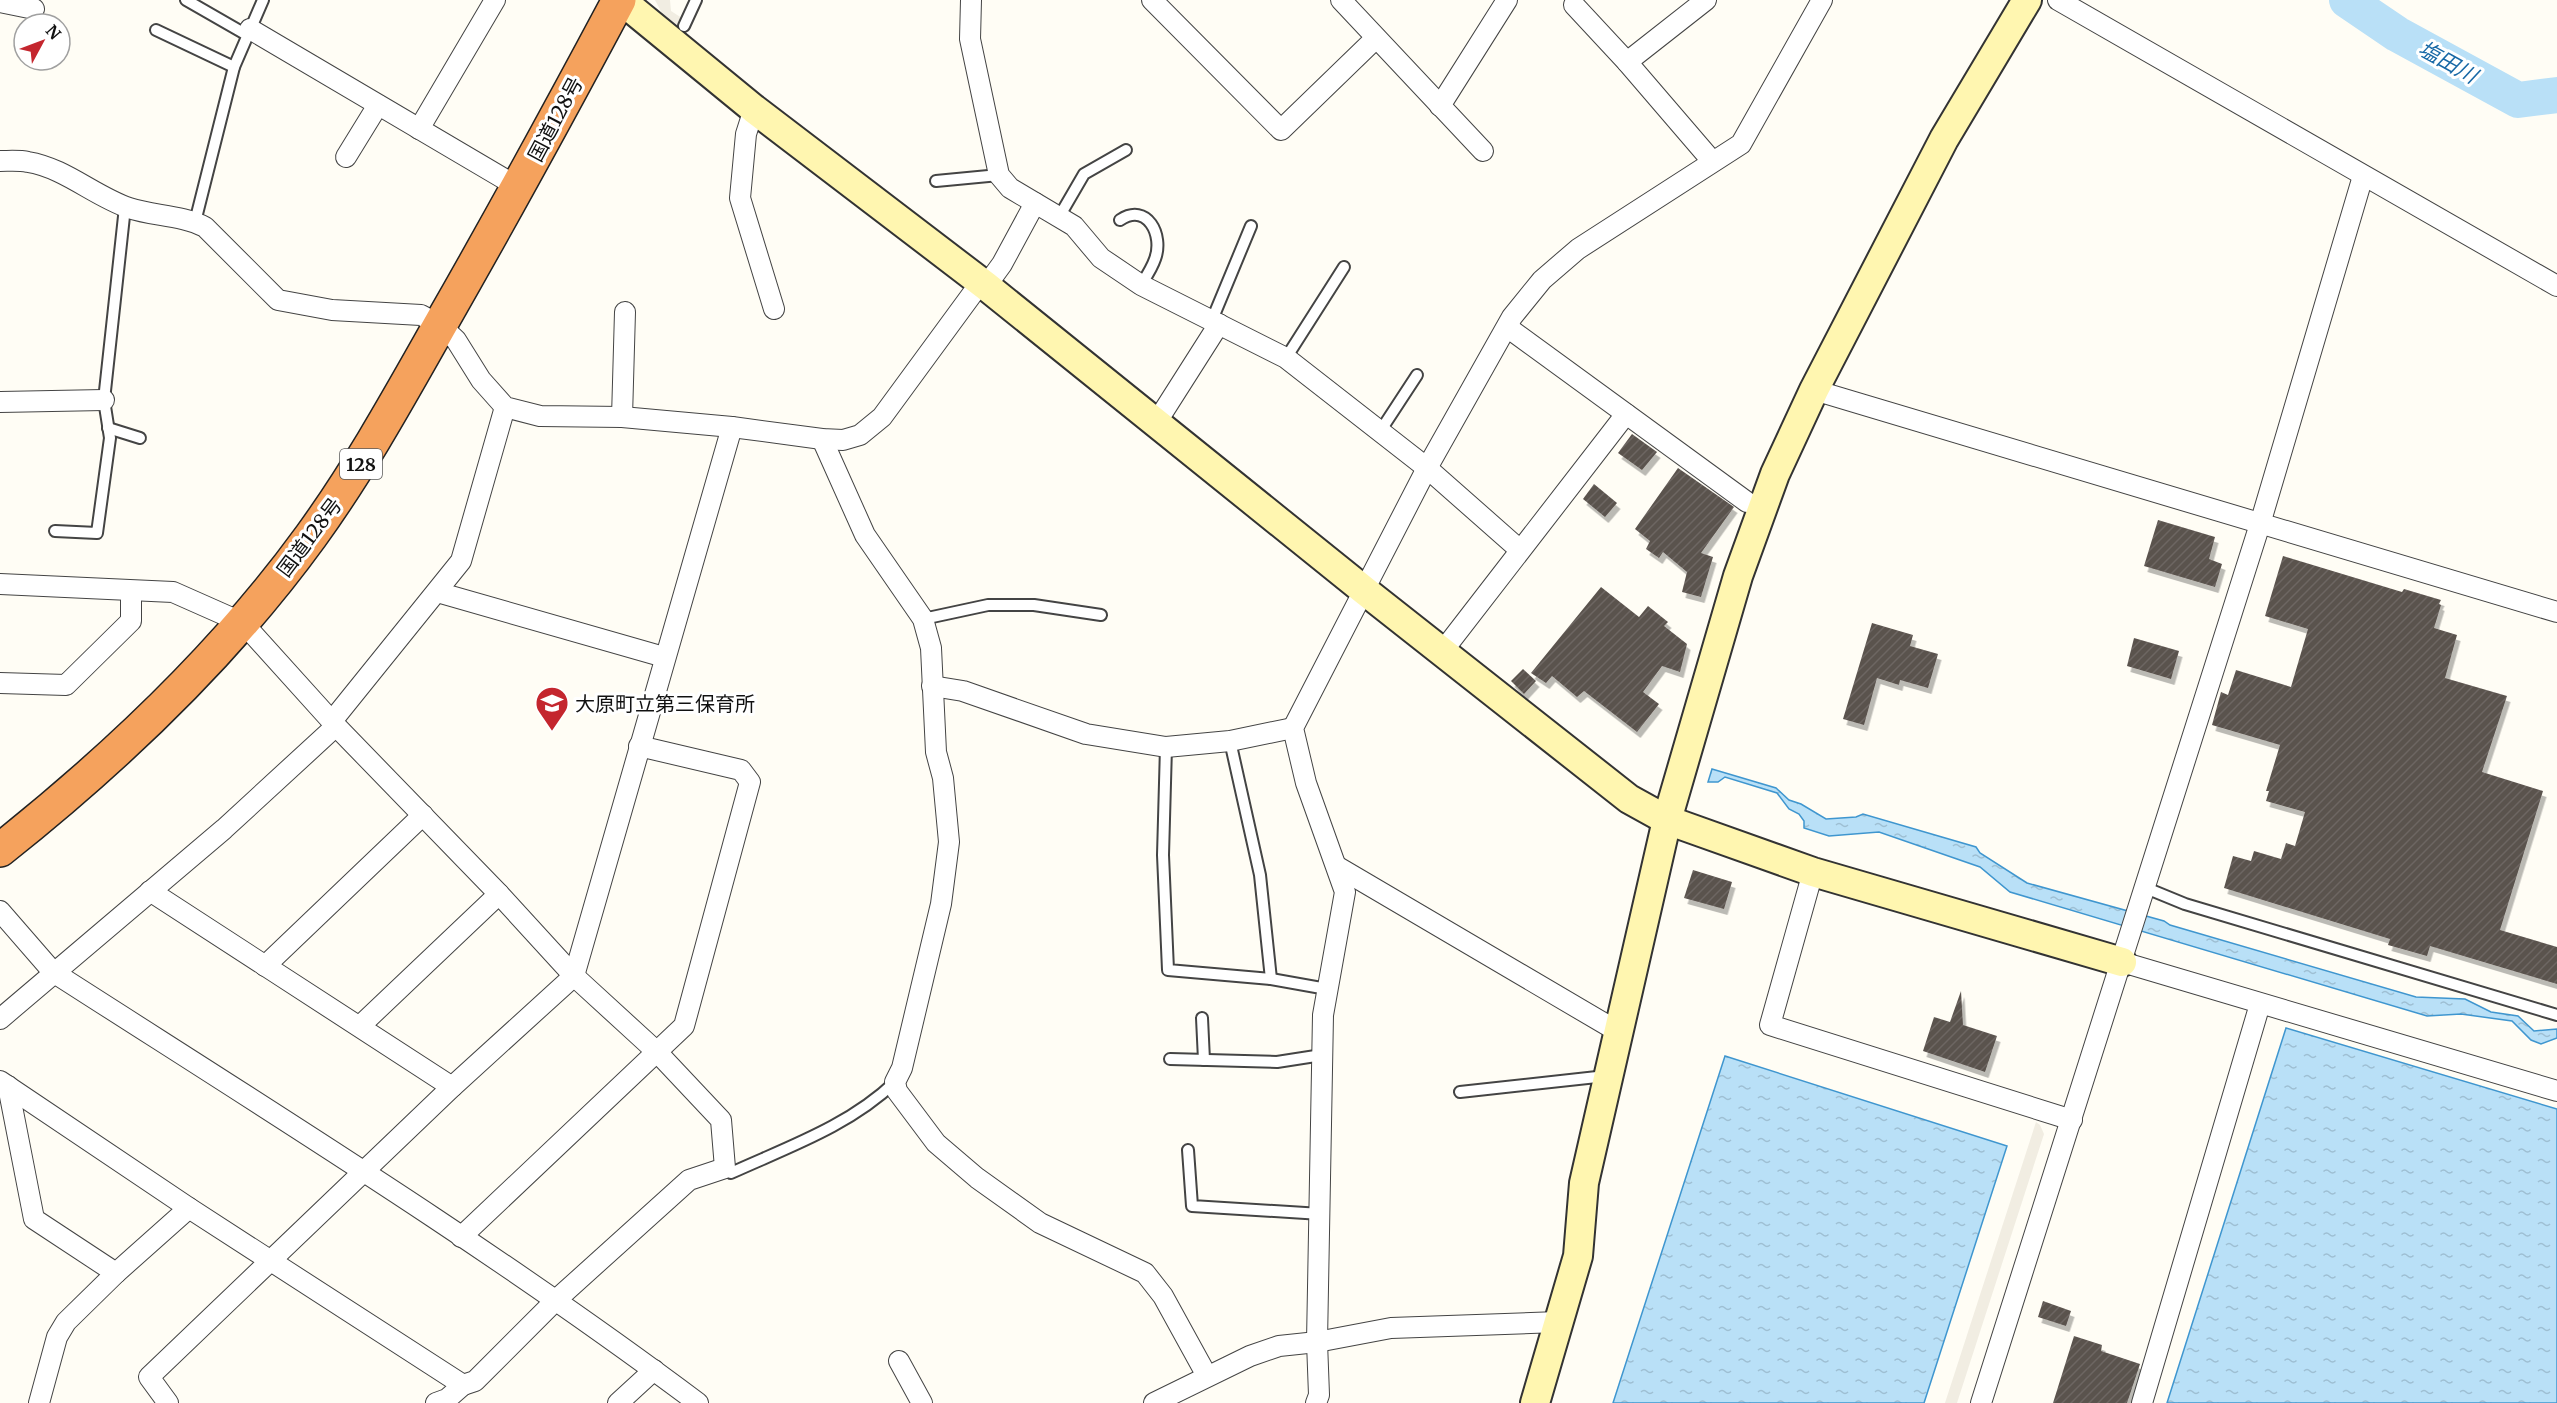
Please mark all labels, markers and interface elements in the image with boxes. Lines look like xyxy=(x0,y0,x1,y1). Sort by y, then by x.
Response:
north arrow xyxy=(12,12,72,72)
text: N xyxy=(42,21,65,44)
water label: 塩田川 xyxy=(2414,35,2484,90)
street label: 国道128号 xyxy=(522,72,588,166)
road number: 128 xyxy=(340,449,382,479)
street label: 国道128号 xyxy=(271,493,347,581)
school or university icon: 大原町立第三保育所 xyxy=(534,685,570,732)
place label: 大原町立第三保育所 xyxy=(575,691,755,716)

